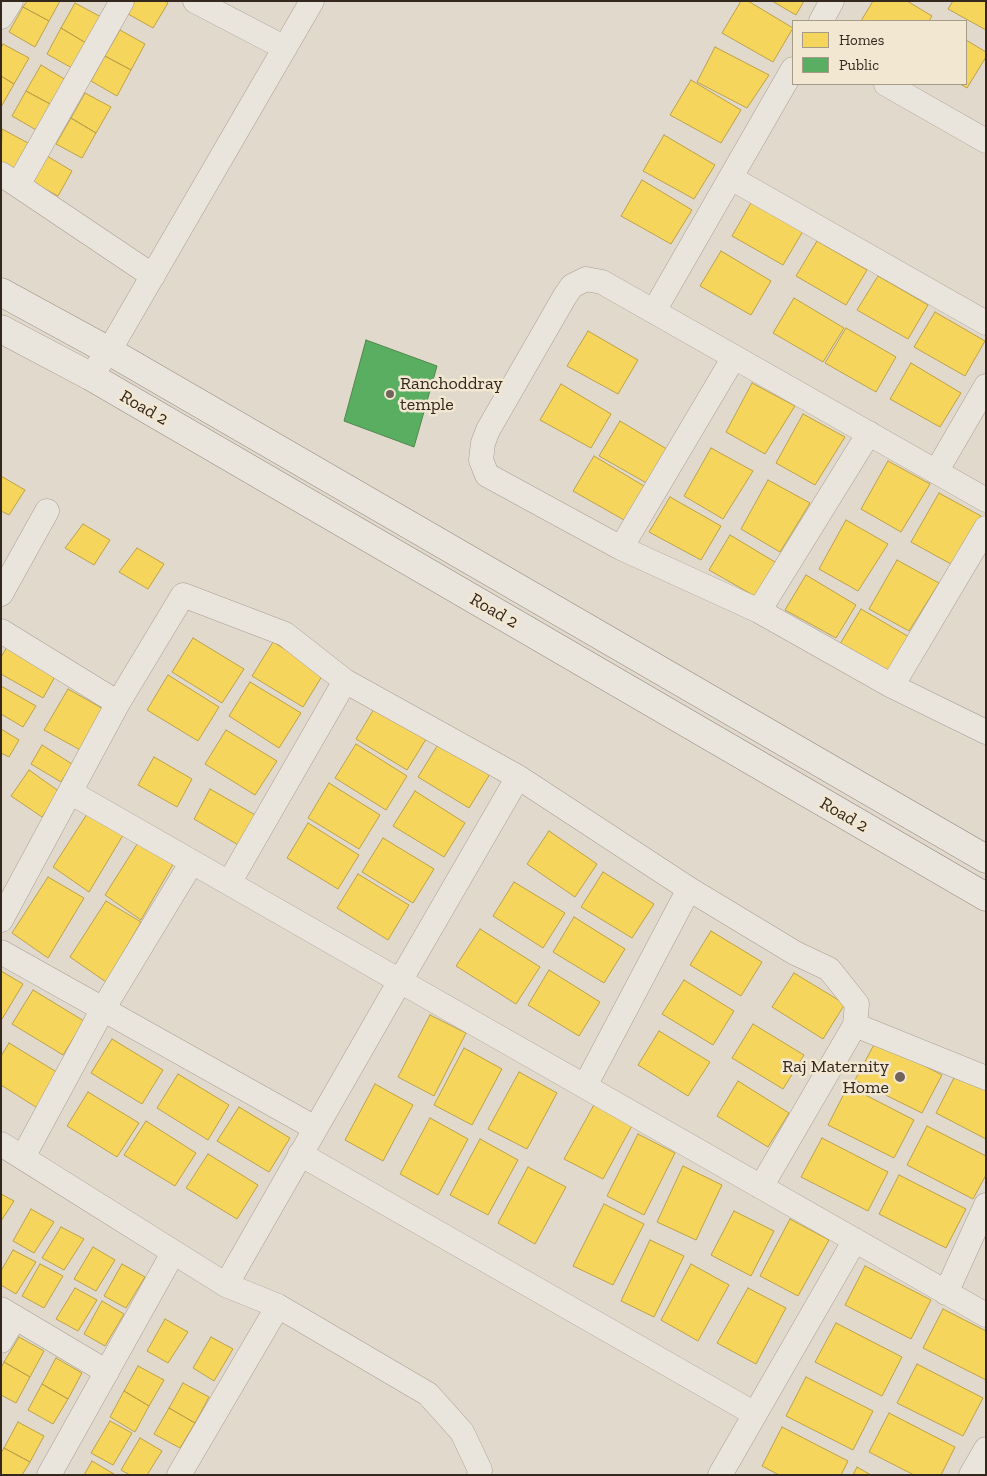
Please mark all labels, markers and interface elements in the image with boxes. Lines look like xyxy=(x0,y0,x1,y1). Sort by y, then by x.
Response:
legend xyxy=(792,20,967,85)
text: Homes xyxy=(839,31,884,49)
text: Public xyxy=(839,56,879,74)
place label: Ranchoddray temple xyxy=(400,373,503,416)
street label: Road 2 xyxy=(116,386,172,430)
marker: Ranchoddray temple xyxy=(384,388,396,400)
street label: Road 2 xyxy=(466,589,522,633)
street label: Road 2 xyxy=(816,793,872,837)
place label: Raj Maternity Home xyxy=(782,1056,889,1098)
marker: Raj Maternity Home xyxy=(893,1070,907,1084)

